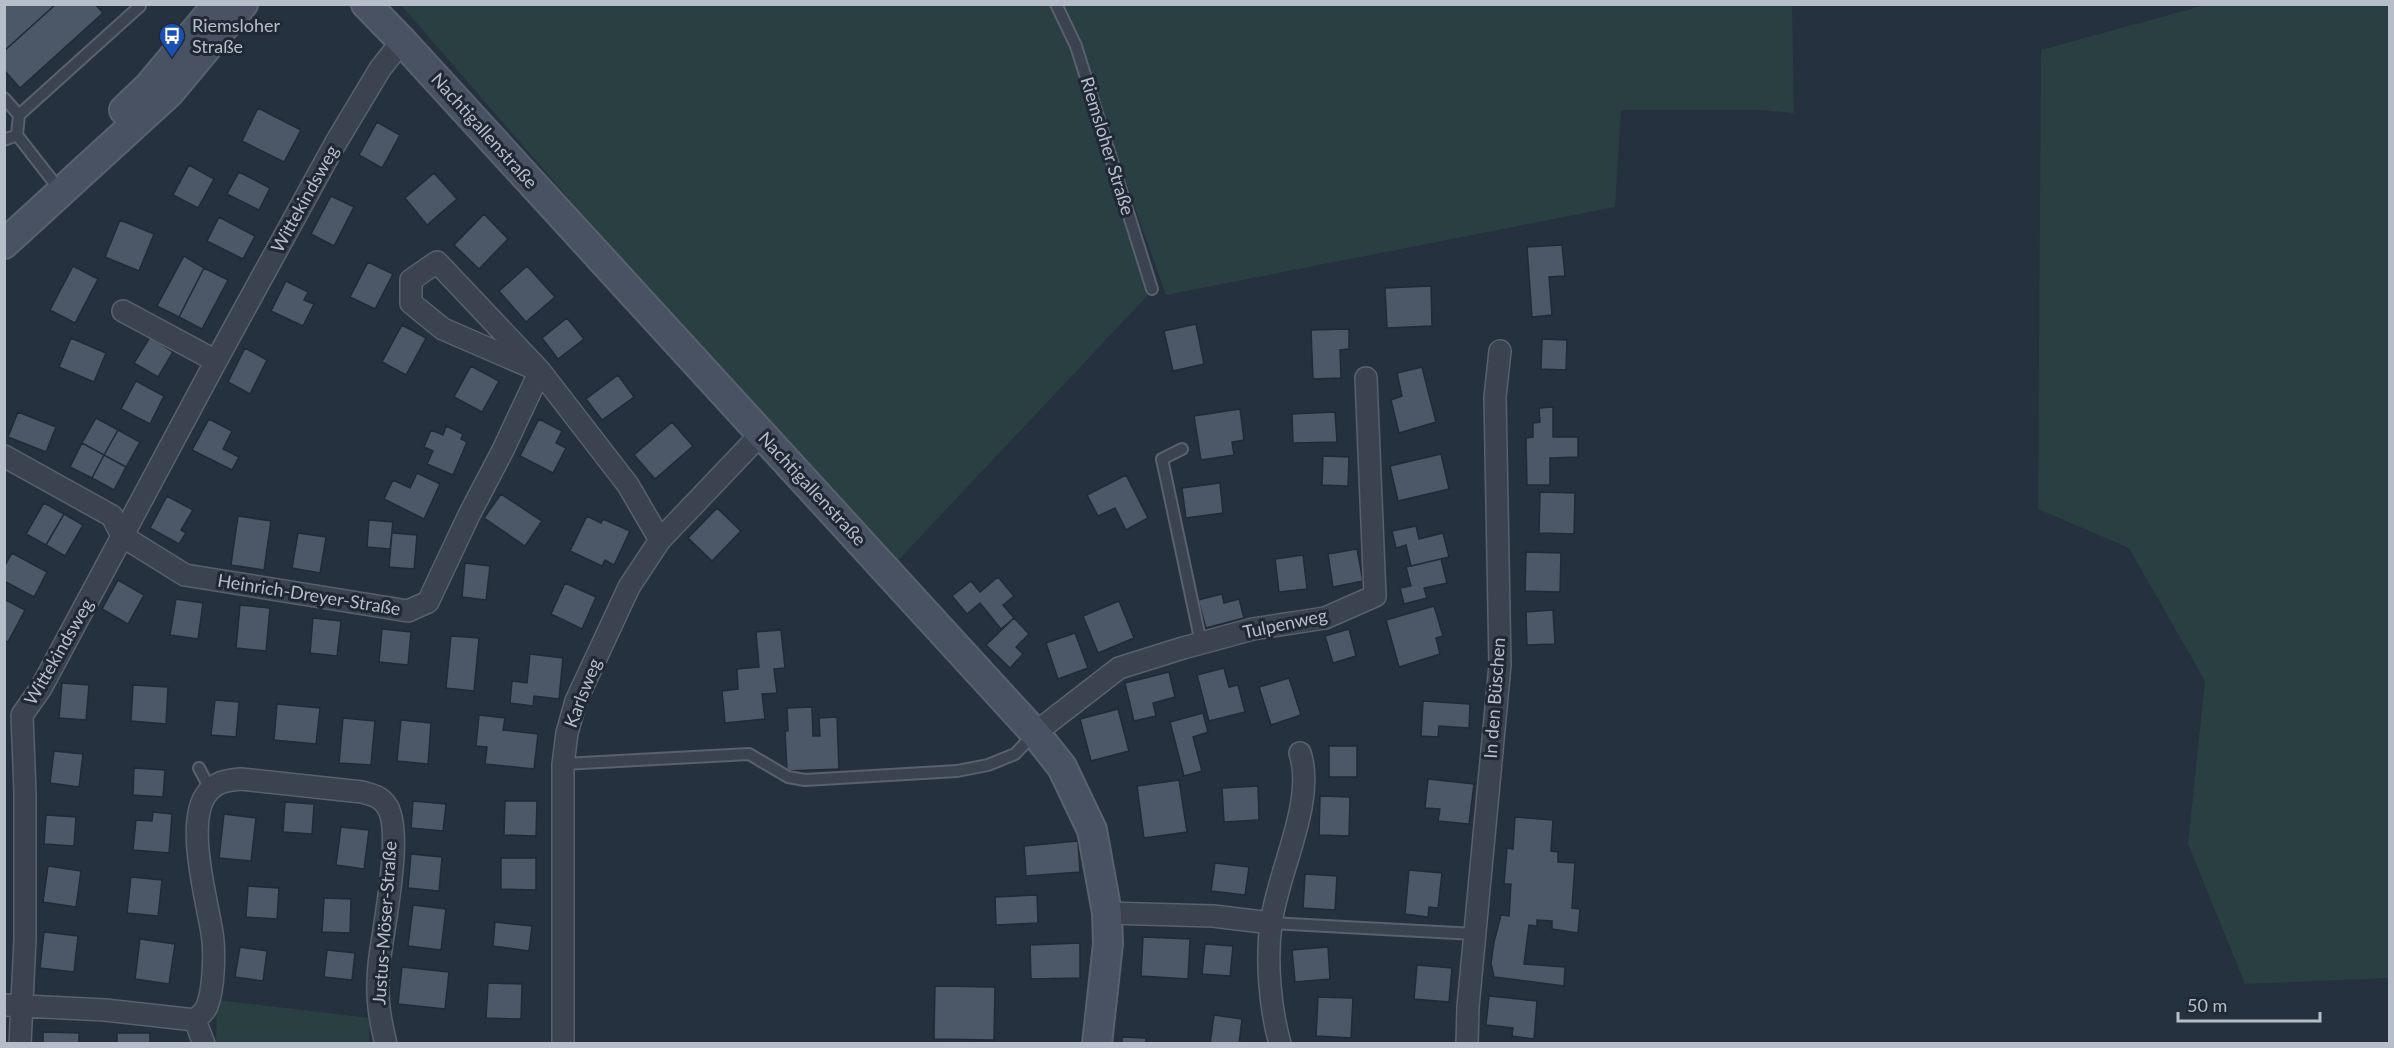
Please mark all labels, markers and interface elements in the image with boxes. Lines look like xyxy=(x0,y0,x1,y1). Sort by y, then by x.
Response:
place label: Riemsloher Straße xyxy=(192,14,281,57)
bus stop icon: Riemsloher Straße xyxy=(157,21,187,59)
street label: Nachtigallenstraße xyxy=(427,68,542,193)
street label: Riemsloher Straße xyxy=(1076,74,1139,218)
street label: Wittekindsweg xyxy=(266,141,343,256)
street label: Nachtigallenstraße xyxy=(754,427,871,550)
street label: Heinrich-Dreyer-Straße xyxy=(216,569,402,619)
street label: Wittekindsweg xyxy=(19,595,97,708)
street label: Tulpenweg xyxy=(1241,603,1329,643)
street label: In den Büschen xyxy=(1479,637,1509,759)
street label: Karlsweg xyxy=(559,655,605,730)
street label: Justus-Möser-Straße xyxy=(367,840,401,1006)
scale bar xyxy=(2178,985,2320,1023)
text: 50 m xyxy=(2187,994,2227,1016)

